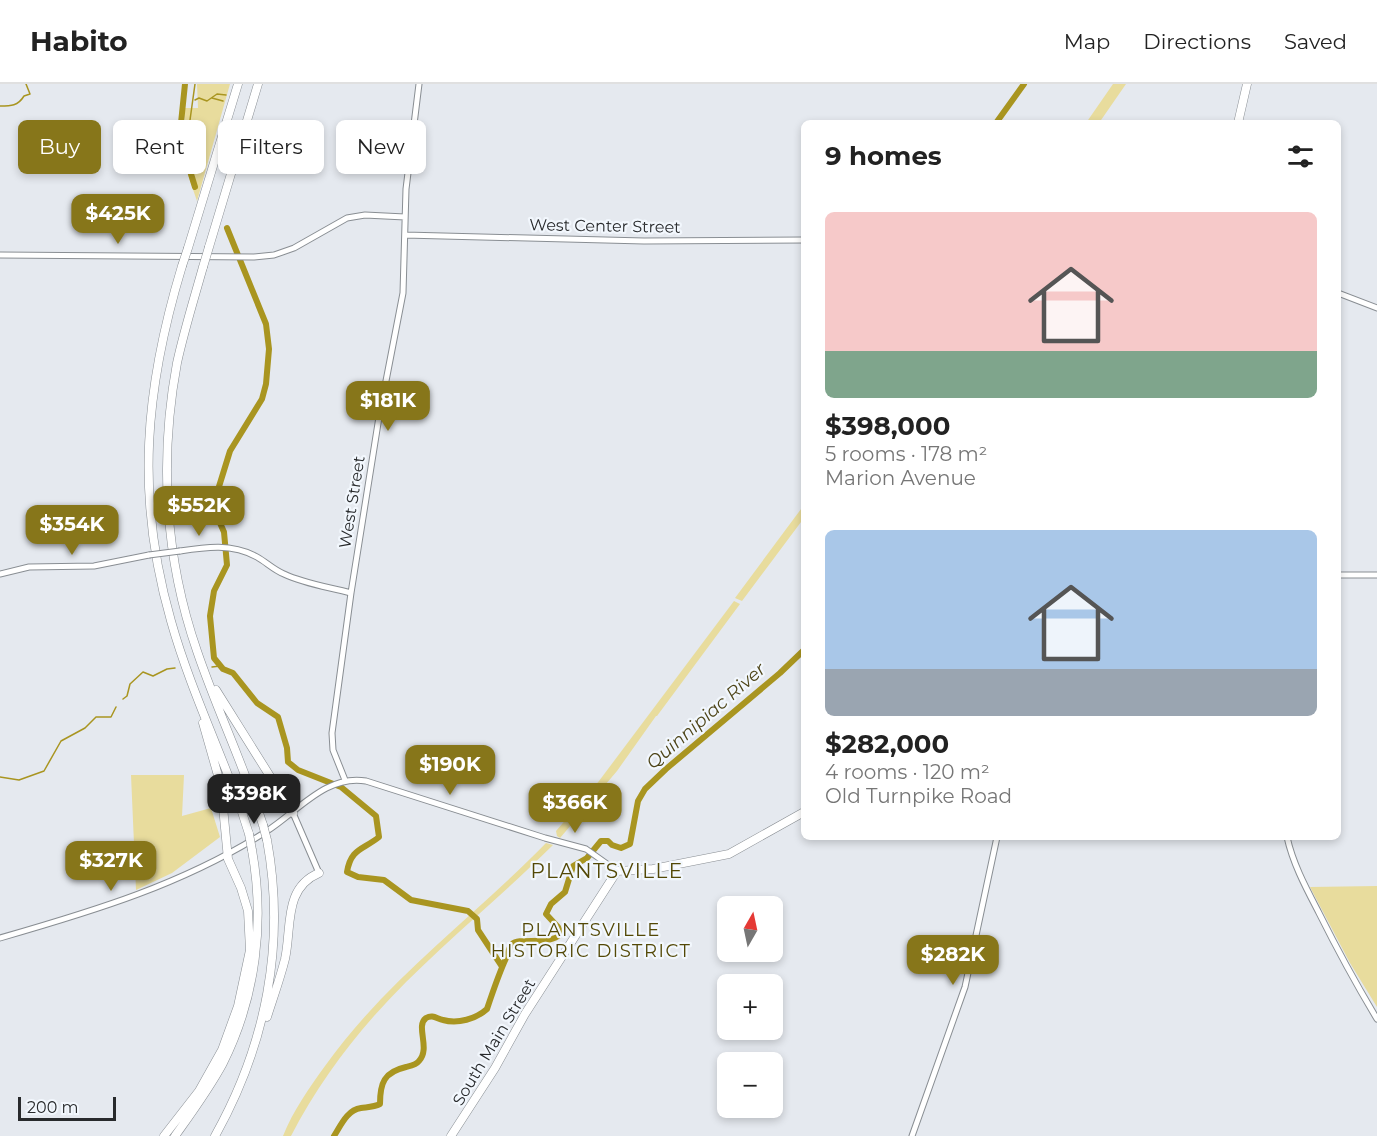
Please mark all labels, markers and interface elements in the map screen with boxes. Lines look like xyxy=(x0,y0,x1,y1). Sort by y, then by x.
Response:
text: Habito xyxy=(30,24,128,58)
text: Map xyxy=(1064,29,1110,54)
text: Directions xyxy=(1143,29,1251,54)
text: Saved xyxy=(1284,29,1347,54)
chip: Buy xyxy=(18,120,101,174)
chip: Rent xyxy=(113,120,206,174)
chip: Filters xyxy=(218,120,324,174)
chip: New xyxy=(336,120,426,174)
text: 9 homes xyxy=(825,140,942,172)
icon: filters xyxy=(1284,140,1317,173)
pin: $425K xyxy=(76,194,160,245)
text: $425K xyxy=(85,201,151,225)
street label: West Center Street xyxy=(529,215,681,237)
icon: home xyxy=(1017,251,1125,359)
pin: $181K xyxy=(346,381,430,432)
text: $181K xyxy=(360,388,416,412)
text: $398,000 xyxy=(825,410,950,442)
text: 5 rooms · 178 m² xyxy=(825,442,987,466)
street label: West Street xyxy=(335,454,369,550)
text: Marion Avenue xyxy=(825,466,976,490)
pin: $552K xyxy=(157,486,241,537)
text: $552K xyxy=(168,493,230,517)
pin: $354K xyxy=(30,505,114,556)
text: $354K xyxy=(40,512,104,536)
icon: home xyxy=(1017,569,1125,677)
water label: Quinnipiac River xyxy=(642,658,771,774)
text: $282,000 xyxy=(825,728,949,760)
pin: $190K xyxy=(408,745,492,796)
text: $190K xyxy=(419,752,481,776)
text: 4 rooms · 120 m² xyxy=(825,760,990,784)
pin: $398K xyxy=(212,774,296,825)
text: $398K xyxy=(221,781,287,805)
pin: $366K xyxy=(533,783,617,834)
text: Old Turnpike Road xyxy=(825,784,1012,808)
text: $366K xyxy=(543,790,607,814)
pin: $327K xyxy=(69,841,153,892)
text: $327K xyxy=(79,848,143,872)
district label: PLANTSVILLE xyxy=(530,859,684,883)
north arrow xyxy=(717,896,783,962)
map controls xyxy=(717,896,783,1118)
district label: PLANTSVILLE HISTORIC DISTRICT xyxy=(491,919,691,962)
pin: $282K xyxy=(911,935,995,986)
text: $282K xyxy=(921,942,985,966)
button: + xyxy=(717,974,783,1040)
street label: South Main Street xyxy=(449,975,540,1109)
button: − xyxy=(717,1052,783,1118)
scale bar xyxy=(18,1094,116,1122)
text: 200 m xyxy=(27,1098,78,1117)

